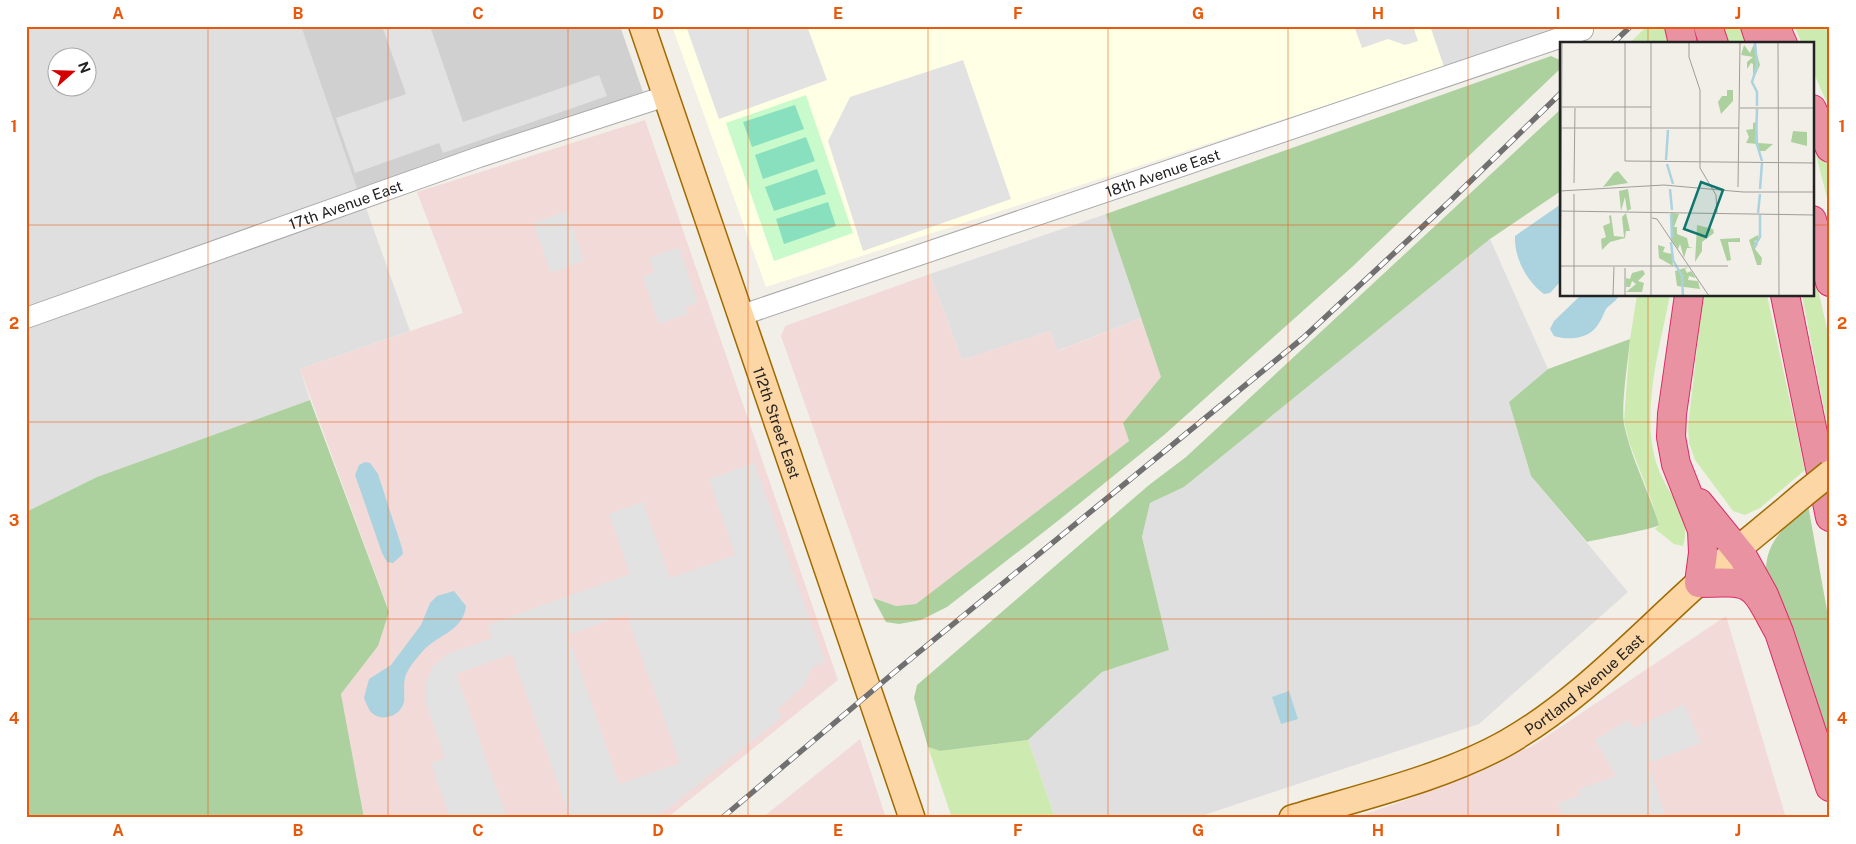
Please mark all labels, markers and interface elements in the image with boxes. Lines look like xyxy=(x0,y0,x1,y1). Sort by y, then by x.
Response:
text: A xyxy=(112,4,124,23)
text: B xyxy=(293,4,304,23)
text: C xyxy=(472,4,484,23)
text: D xyxy=(652,4,664,23)
text: E xyxy=(833,4,843,23)
text: F xyxy=(1013,4,1023,23)
text: G xyxy=(1192,4,1204,23)
text: H xyxy=(1372,4,1384,23)
text: I xyxy=(1556,4,1560,23)
text: J xyxy=(1735,4,1741,23)
inset map xyxy=(1560,42,1814,296)
north arrow xyxy=(48,48,98,98)
text: N xyxy=(75,60,94,75)
text: 1 xyxy=(11,117,17,136)
text: 1 xyxy=(1839,117,1845,136)
street label: 18th Avenue East xyxy=(1103,145,1222,200)
street label: 17th Avenue East xyxy=(286,176,405,232)
text: 2 xyxy=(9,314,19,333)
text: 2 xyxy=(1837,314,1847,333)
street label: 112th Street East xyxy=(750,364,804,481)
text: 3 xyxy=(9,511,19,530)
text: 3 xyxy=(1837,511,1847,530)
street label: Portland Avenue East xyxy=(1521,630,1647,738)
text: 4 xyxy=(9,709,20,728)
text: 4 xyxy=(1837,709,1848,728)
text: A xyxy=(112,821,124,840)
text: B xyxy=(293,821,304,840)
text: C xyxy=(472,821,484,840)
text: D xyxy=(652,821,664,840)
text: E xyxy=(833,821,843,840)
text: F xyxy=(1013,821,1023,840)
text: G xyxy=(1192,821,1204,840)
text: H xyxy=(1372,821,1384,840)
text: I xyxy=(1556,821,1560,840)
text: J xyxy=(1735,821,1741,840)

